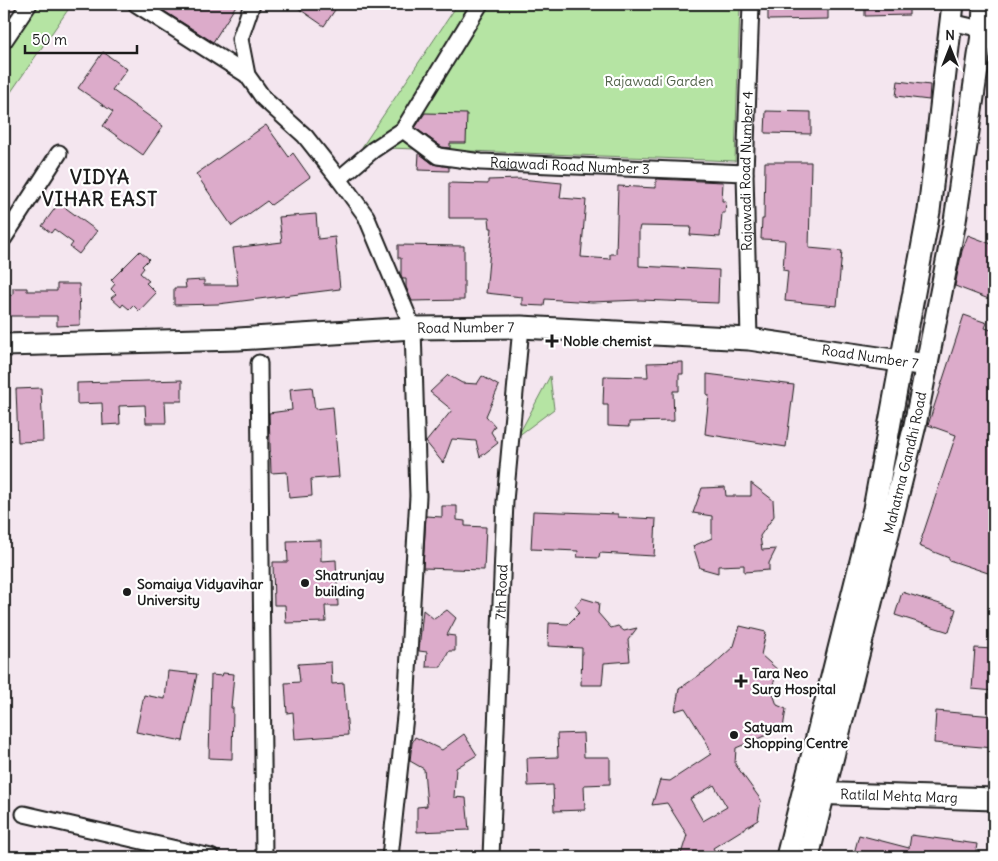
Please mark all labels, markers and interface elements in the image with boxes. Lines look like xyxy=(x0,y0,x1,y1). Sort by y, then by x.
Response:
scale bar xyxy=(25,22,138,54)
north arrow xyxy=(926,22,976,72)
text: N xyxy=(945,26,955,44)
text: 50 m xyxy=(32,30,67,49)
park label: Rajawadi Garden xyxy=(604,72,714,90)
street label: Rajawadi Road Number 4 xyxy=(736,91,757,251)
street label: Rajawadi Road Number 3 xyxy=(489,153,650,178)
district label: VIDYA VIHAR EAST xyxy=(42,165,158,211)
street label: Road Number 7 xyxy=(417,318,515,337)
place label: Noble chemist xyxy=(563,332,652,350)
marker: Noble chemist xyxy=(545,334,559,348)
street label: Road Number 7 xyxy=(820,341,920,373)
street label: Mahatma Gandhi Road xyxy=(879,390,930,536)
street label: 7th Road xyxy=(491,564,512,620)
place label: Shatrunjay building xyxy=(315,566,385,600)
place label: Somaiya Vidyavihar University xyxy=(137,575,263,609)
marker: Shatrunjay building xyxy=(299,577,311,589)
marker: Somaiya Vidyavihar University xyxy=(121,586,133,598)
place label: Tara Neo Surg Hospital xyxy=(752,664,836,698)
marker: Tara Neo Surg Hospital xyxy=(734,674,748,688)
place label: Satyam Shopping Centre xyxy=(744,718,848,752)
marker: Satyam Shopping Centre xyxy=(728,729,740,741)
street label: Ratilal Mehta Marg xyxy=(840,785,958,807)

